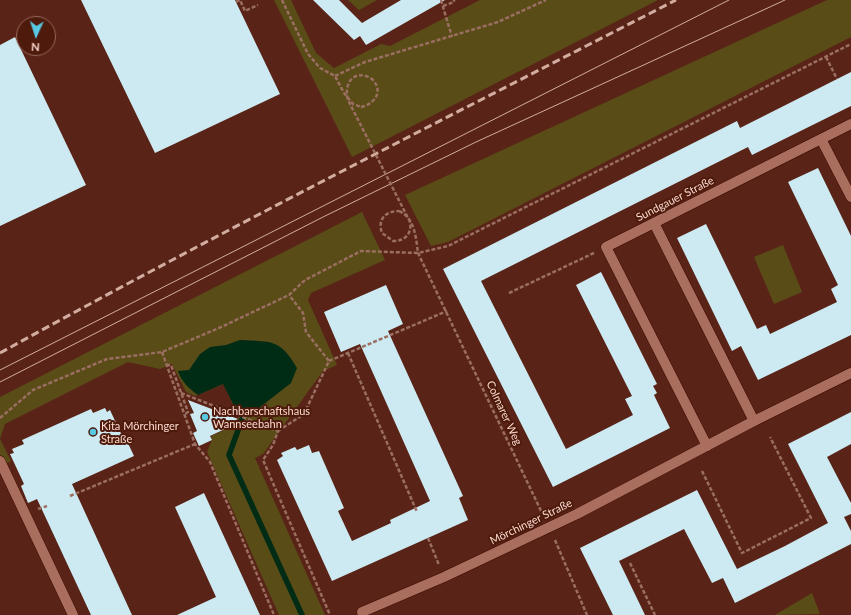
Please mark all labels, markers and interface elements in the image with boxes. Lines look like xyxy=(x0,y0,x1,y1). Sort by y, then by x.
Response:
north arrow xyxy=(16,16,56,56)
text: N xyxy=(31,41,40,54)
street label: Sundgauer Straße xyxy=(634,174,716,224)
street label: Colmarer Weg xyxy=(483,379,525,447)
place label: Nachbarschaftshaus Wannseebahn xyxy=(213,404,310,430)
marker: Nachbarschaftshaus Wannseebahn xyxy=(200,412,210,422)
place label: Kita Mörchinger Straße xyxy=(101,419,179,445)
marker: Kita Mörchinger Straße xyxy=(88,427,98,437)
street label: Mörchinger Straße xyxy=(488,496,574,548)

